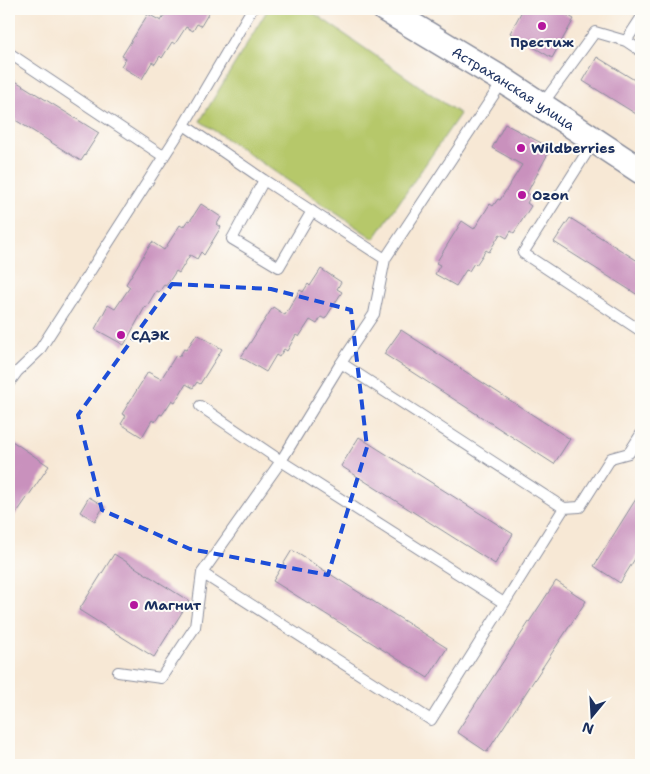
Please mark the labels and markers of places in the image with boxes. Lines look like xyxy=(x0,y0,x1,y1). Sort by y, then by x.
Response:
marker: Престиж xyxy=(536,20,548,32)
place label: Престиж xyxy=(510,33,574,51)
place label: Wildberries xyxy=(531,139,615,157)
marker: Wildberries xyxy=(515,142,527,154)
place label: Ozon xyxy=(532,186,569,204)
marker: Ozon xyxy=(516,189,528,201)
place label: СДЭК xyxy=(131,326,170,344)
marker: СДЭК xyxy=(115,329,127,341)
place label: Магнит xyxy=(144,596,202,614)
marker: Магнит xyxy=(128,599,140,611)

